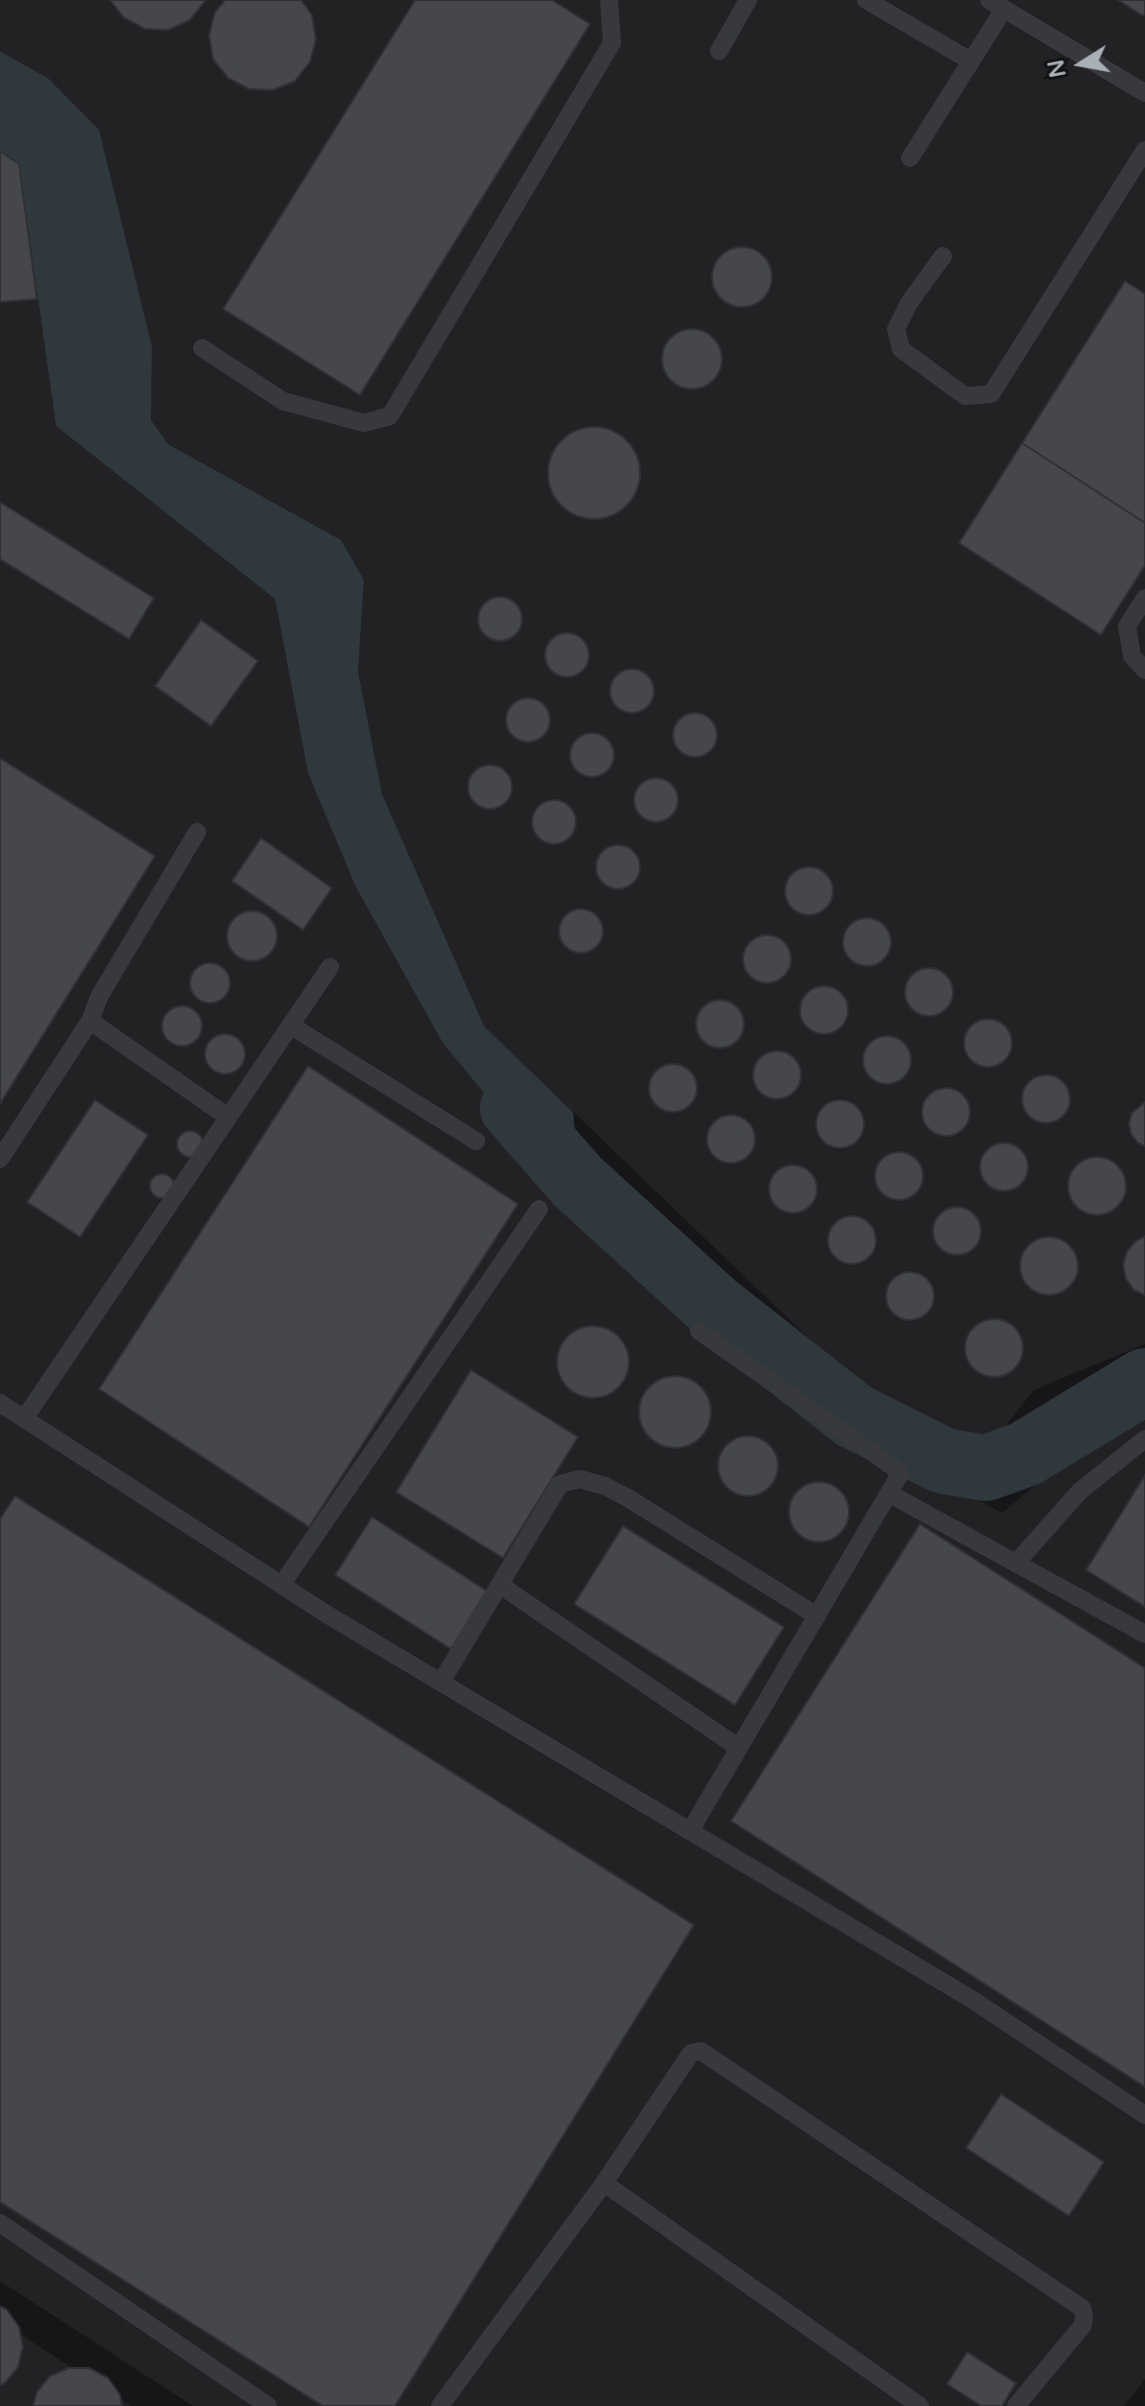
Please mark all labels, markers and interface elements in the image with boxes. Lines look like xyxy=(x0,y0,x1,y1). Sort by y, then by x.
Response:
north arrow xyxy=(1041,24,1121,104)
text: N xyxy=(1043,57,1072,80)

